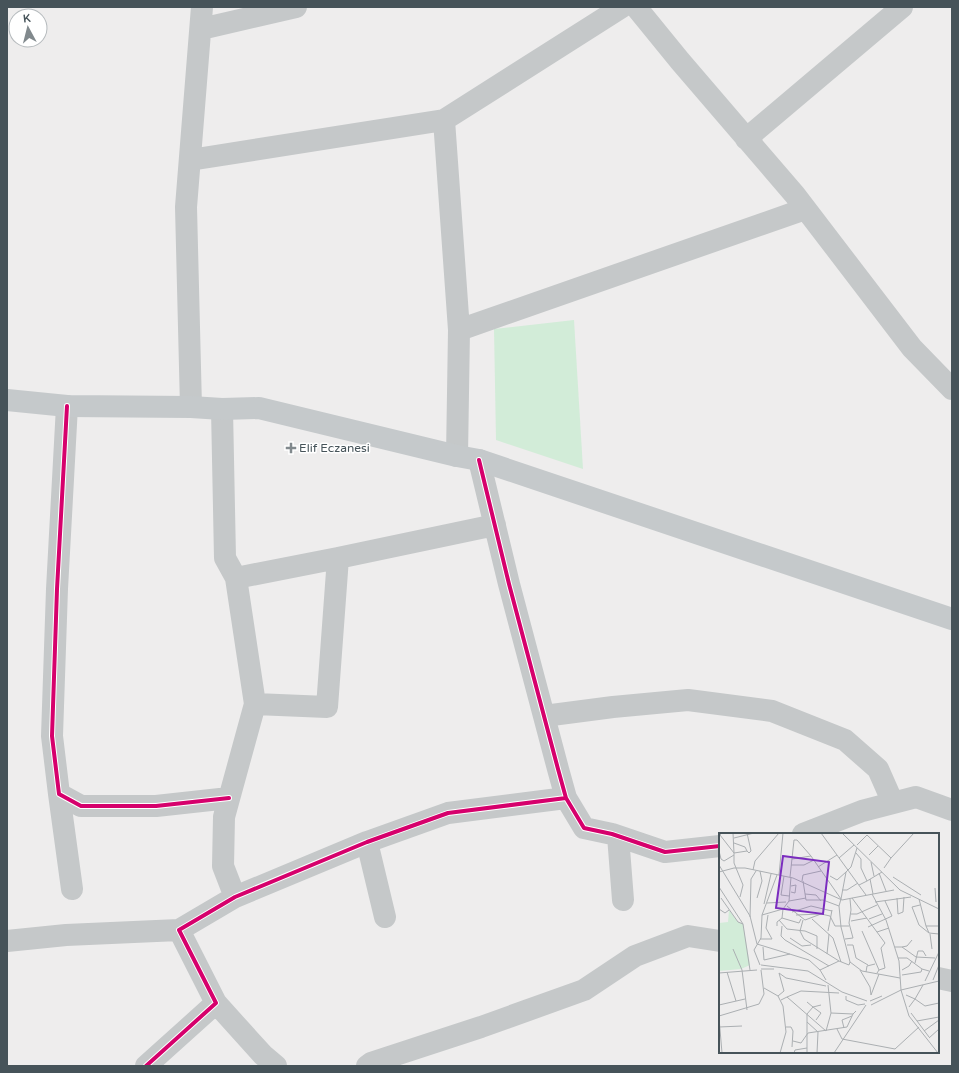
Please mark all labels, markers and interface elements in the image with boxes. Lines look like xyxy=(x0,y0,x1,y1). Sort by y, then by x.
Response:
north arrow xyxy=(8,8,48,48)
text: K xyxy=(22,12,32,25)
place label: Elif Eczanesi xyxy=(299,441,370,455)
marker: Elif Eczanesi xyxy=(286,443,296,453)
inset map xyxy=(719,833,939,1053)

